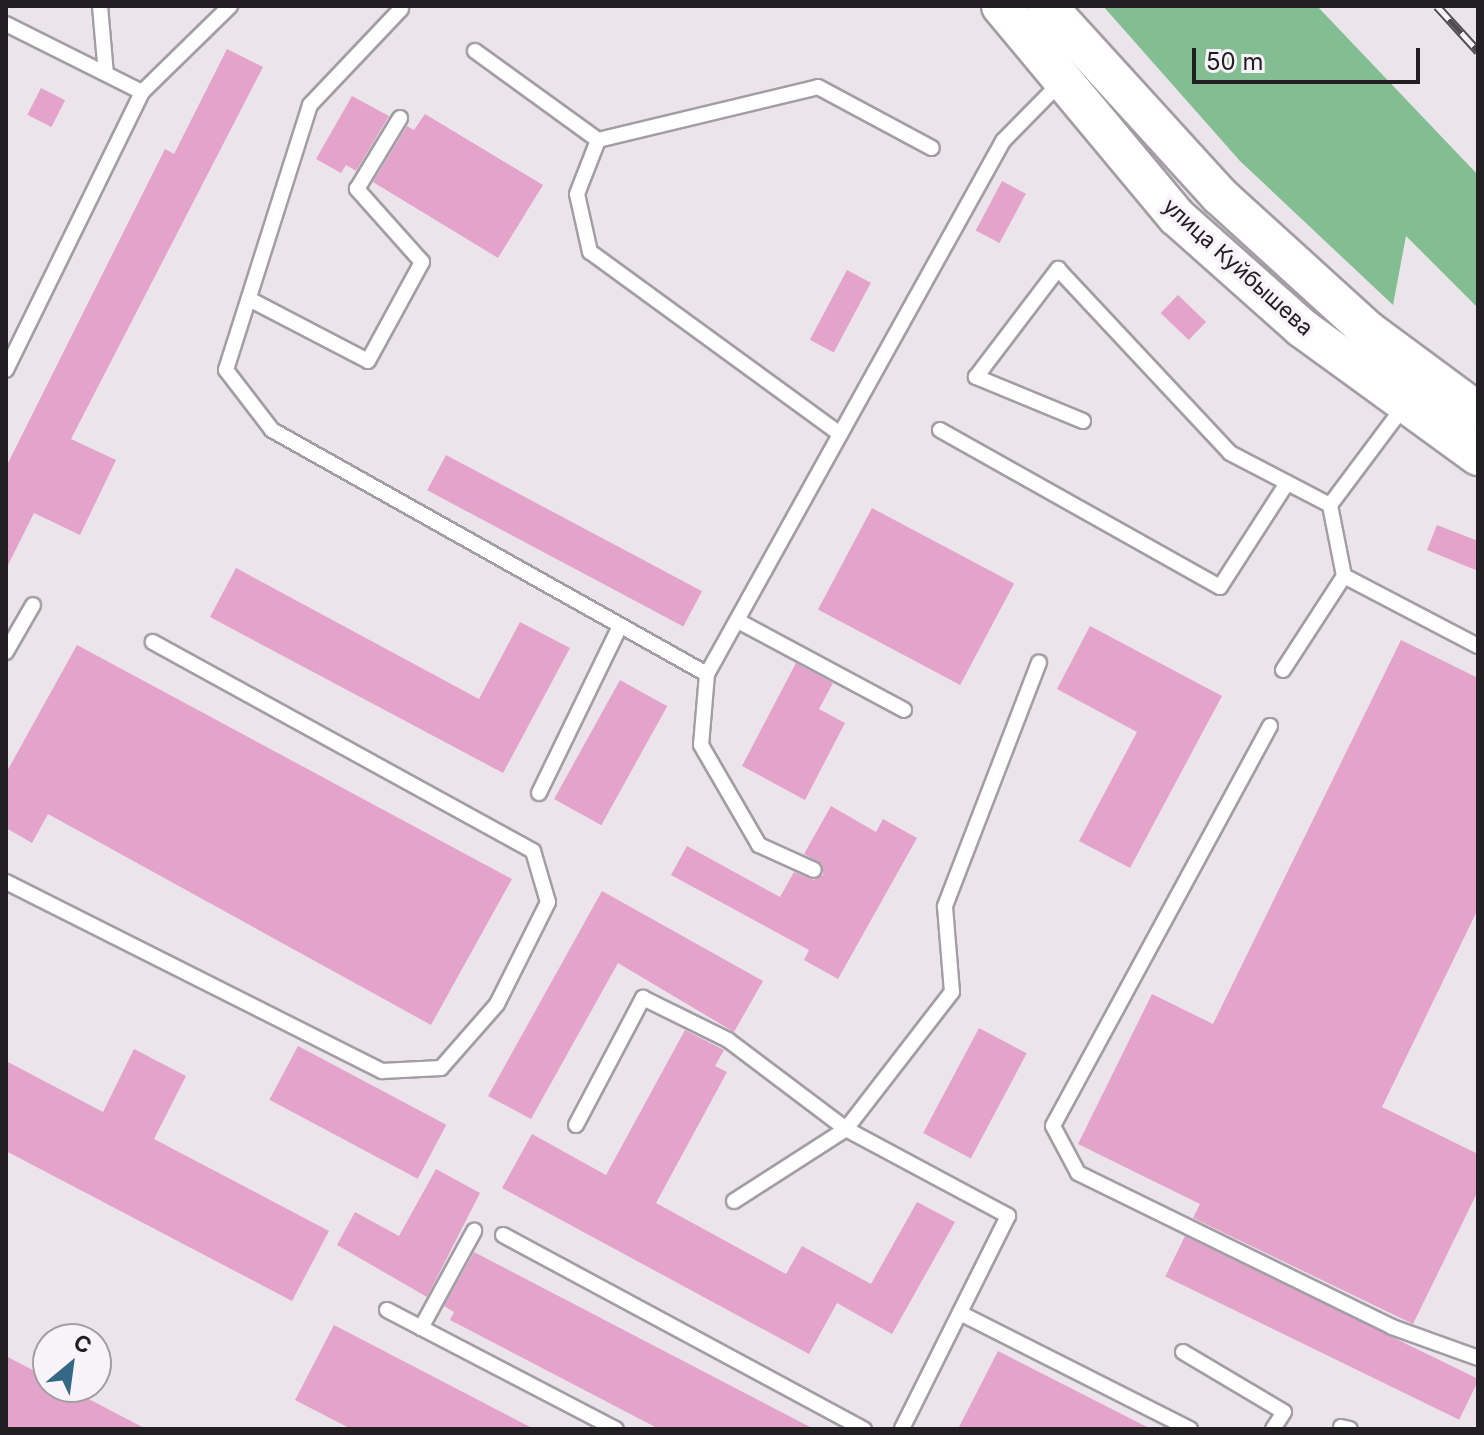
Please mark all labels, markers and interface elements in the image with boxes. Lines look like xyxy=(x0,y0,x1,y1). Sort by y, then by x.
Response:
scale bar xyxy=(1196,32,1424,82)
text: 50 m xyxy=(1206,47,1264,76)
street label: улица Куйбышева xyxy=(1157,193,1319,341)
north arrow xyxy=(32,1323,112,1403)
text: С xyxy=(69,1328,96,1359)

